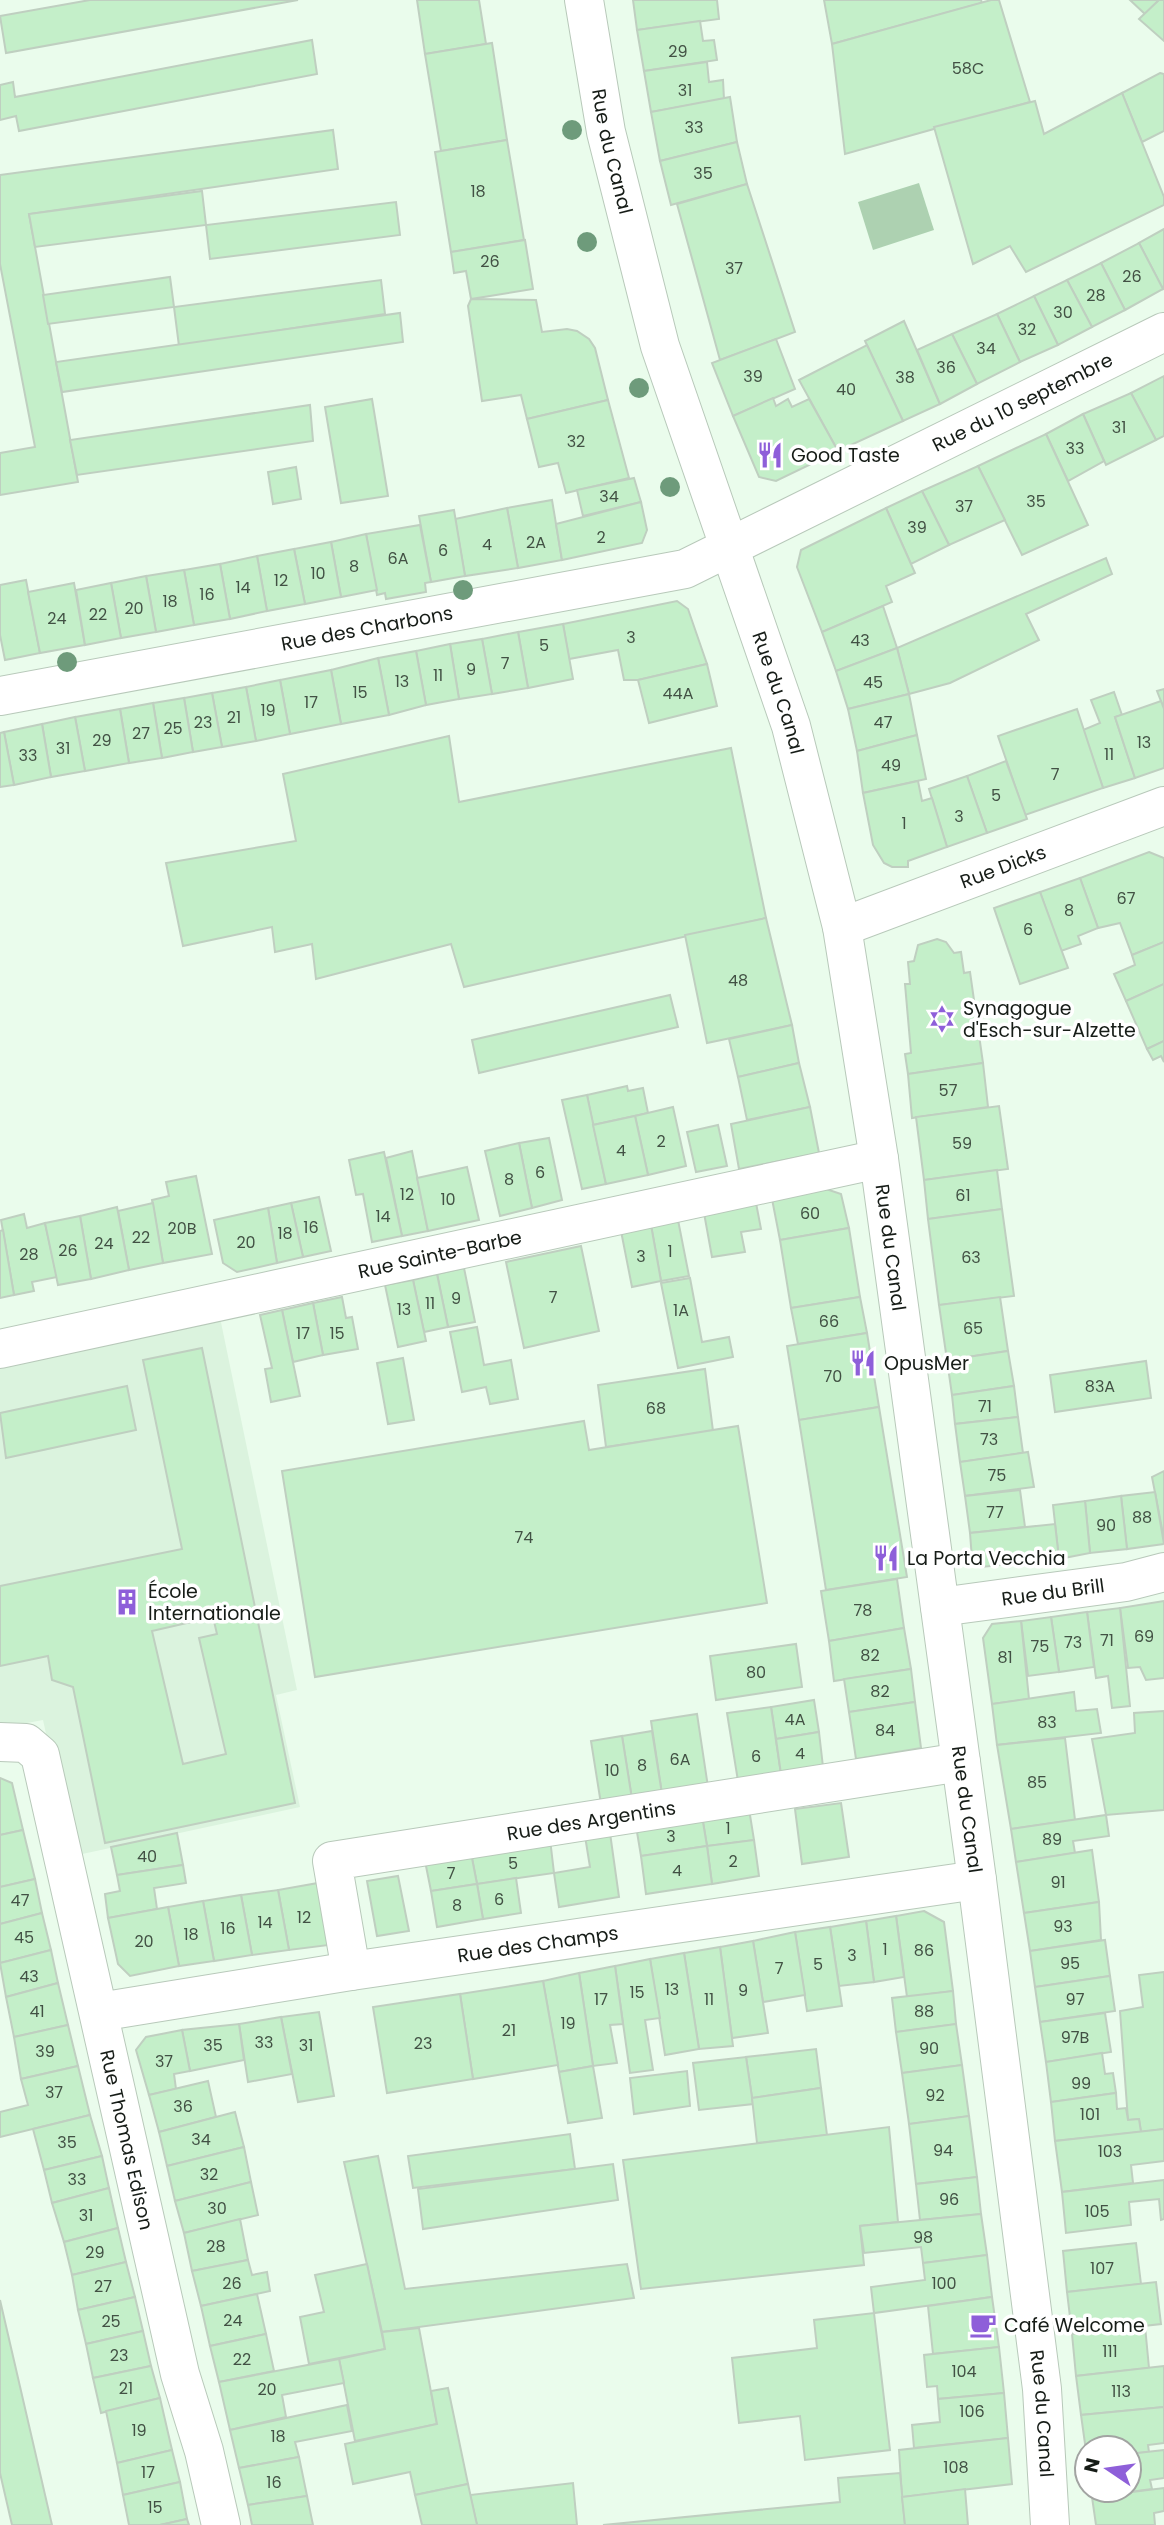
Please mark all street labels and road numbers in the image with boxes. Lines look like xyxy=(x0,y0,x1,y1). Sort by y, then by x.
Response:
street label: Rue du Canal xyxy=(585,87,639,217)
street label: Rue du 10 septembre xyxy=(928,346,1117,459)
street label: Rue des Charbons xyxy=(279,599,455,658)
street label: Rue du Canal xyxy=(745,628,811,757)
street label: Rue Dicks xyxy=(956,839,1050,895)
street label: Rue du Canal xyxy=(869,1182,913,1313)
street label: Rue Sainte-Barbe xyxy=(356,1224,524,1285)
street label: Rue du Brill xyxy=(1000,1572,1106,1613)
street label: Rue du Canal xyxy=(945,1744,989,1875)
street label: Rue des Argentins xyxy=(505,1794,678,1847)
street label: Rue des Champs xyxy=(456,1919,620,1969)
street label: Rue Thomas Edison xyxy=(93,2047,160,2233)
street label: Rue du Canal xyxy=(1023,2348,1060,2478)

